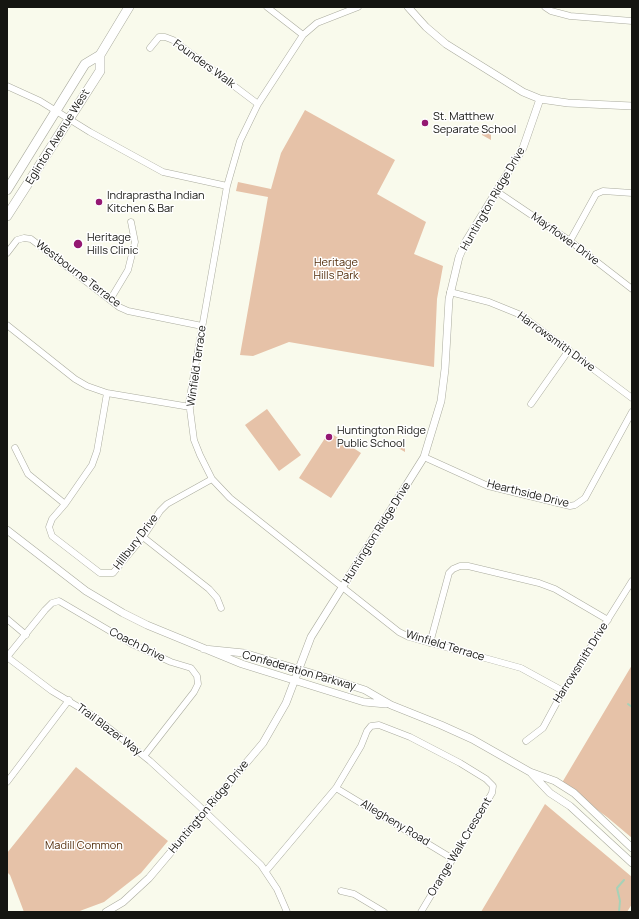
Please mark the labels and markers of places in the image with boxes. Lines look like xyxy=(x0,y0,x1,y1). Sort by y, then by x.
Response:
place label: St. Matthew Separate School xyxy=(433,110,516,136)
marker: St. Matthew Separate School xyxy=(420,118,430,128)
place label: Indraprastha Indian Kitchen & Bar xyxy=(107,189,205,215)
marker: Indraprastha Indian Kitchen & Bar xyxy=(94,197,104,207)
place label: Heritage Hills Clinic xyxy=(87,231,138,257)
marker: Heritage Hills Clinic xyxy=(72,238,84,250)
place label: Huntington Ridge Public School xyxy=(337,424,426,450)
marker: Huntington Ridge Public School xyxy=(324,432,334,442)

